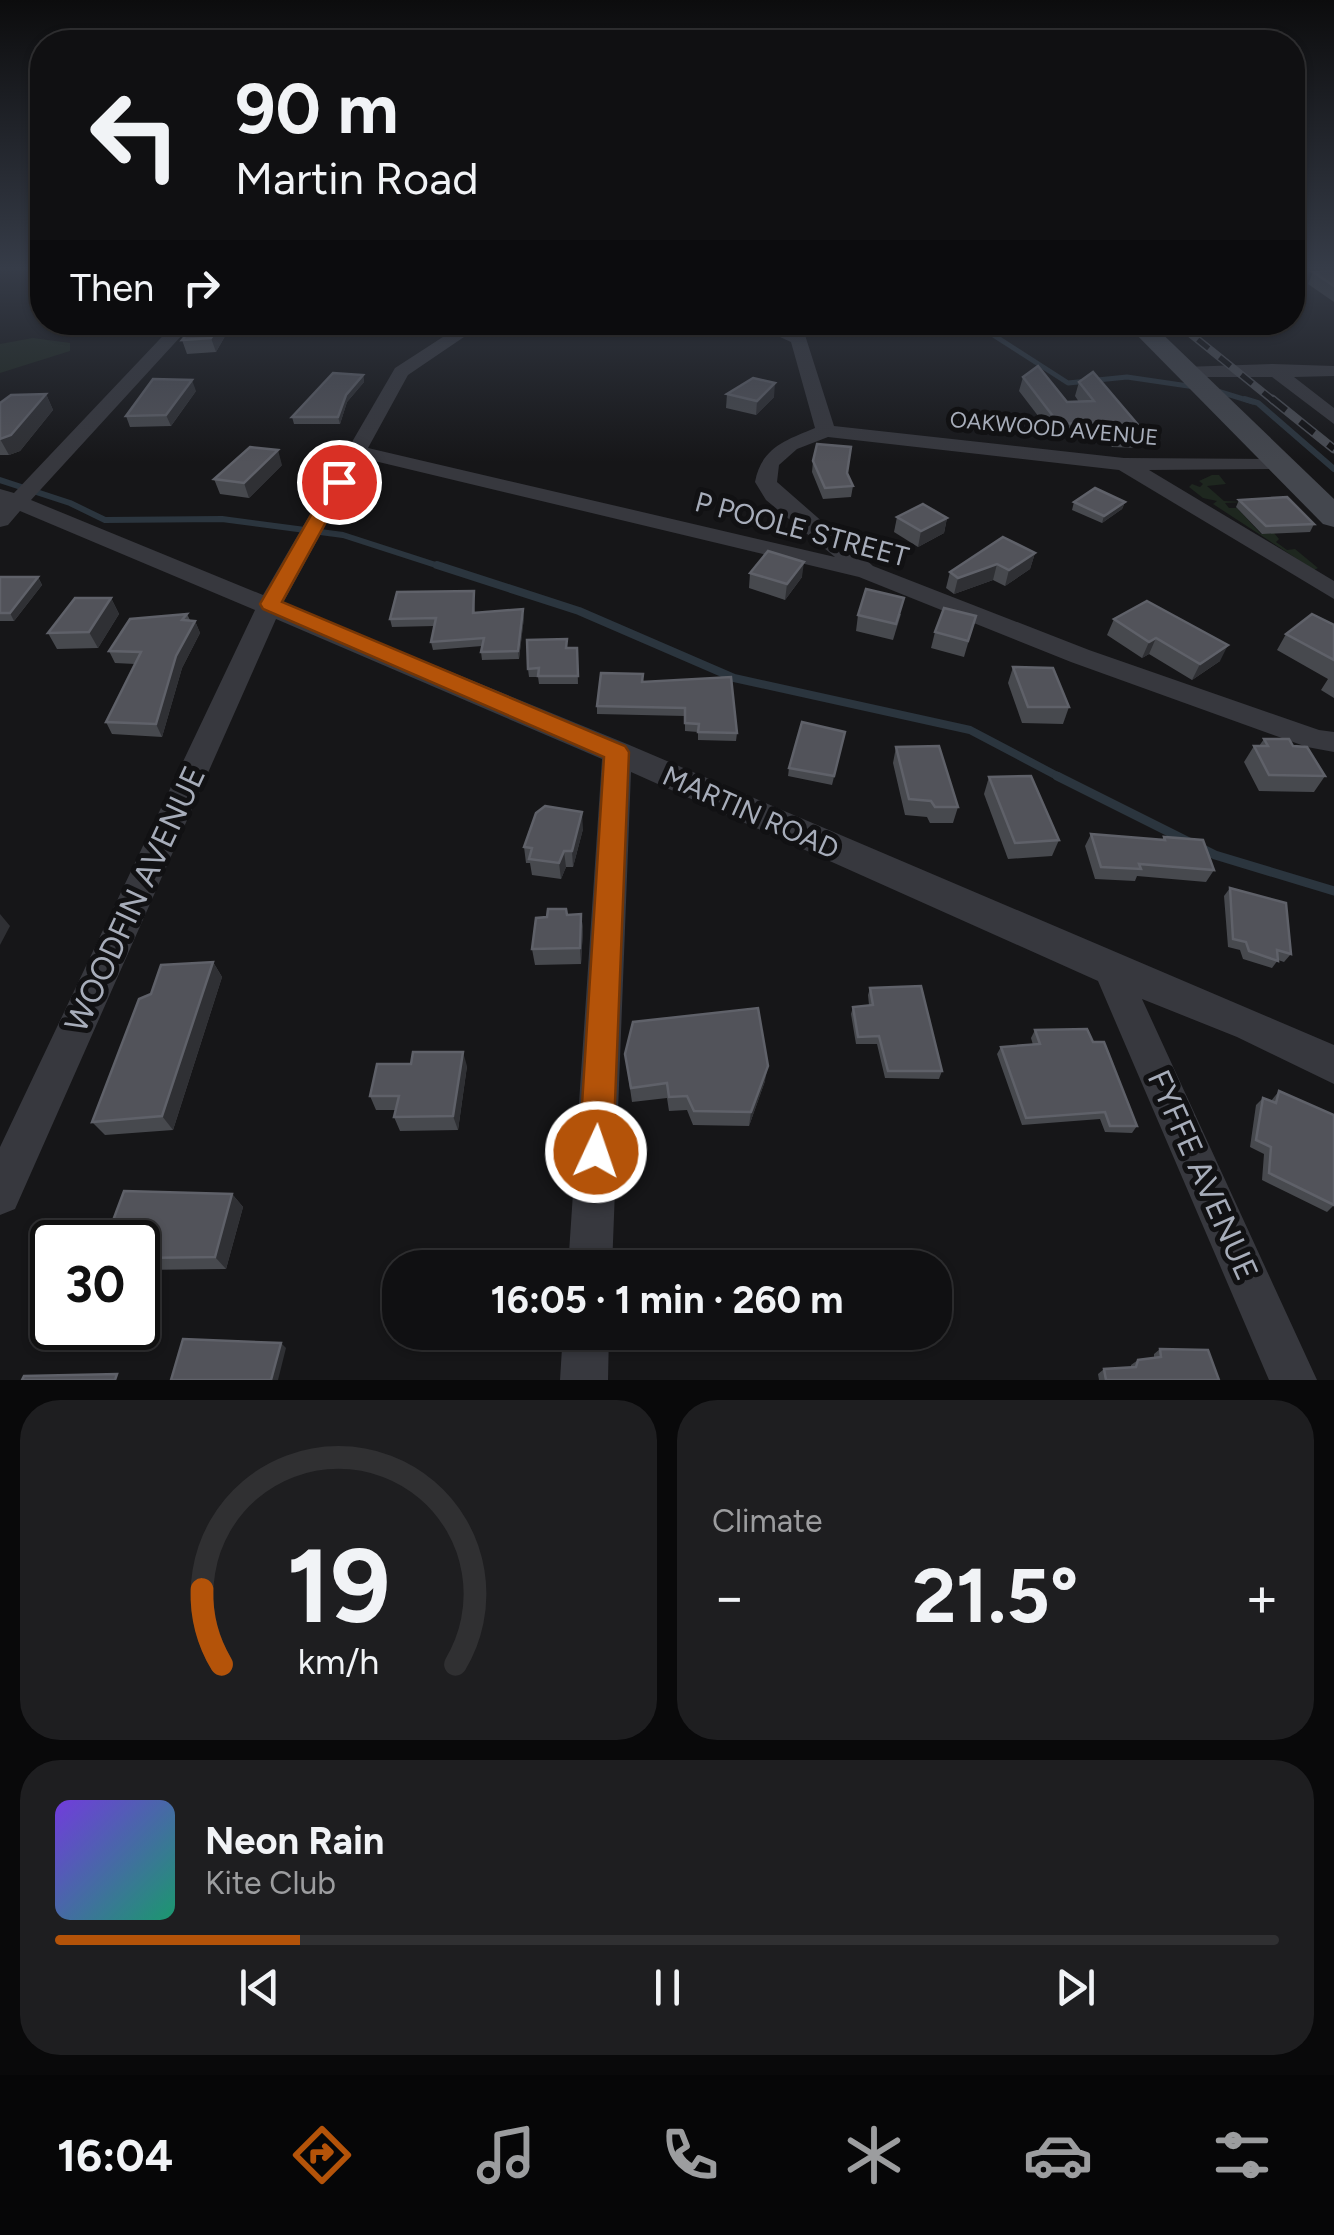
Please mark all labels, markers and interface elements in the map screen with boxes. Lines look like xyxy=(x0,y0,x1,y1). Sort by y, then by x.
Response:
text: 90 m xyxy=(235,66,399,151)
icon: left xyxy=(70,70,200,200)
text: Martin Road xyxy=(235,151,479,205)
icon: right xyxy=(174,260,229,315)
text: Then xyxy=(70,265,154,311)
street label: OAKWOOD AVENUE xyxy=(949,406,1159,451)
pin xyxy=(297,440,382,525)
icon: arrive xyxy=(312,455,367,510)
street label: P POOLE STREET xyxy=(692,484,913,574)
street label: MARTIN ROAD xyxy=(658,758,844,866)
street label: WOODFIN AVENUE xyxy=(57,760,213,1038)
street label: FYFFE AVENUE xyxy=(1140,1064,1266,1286)
position arrow xyxy=(544,1100,648,1204)
speed limit sign: 30 xyxy=(30,1220,160,1350)
text: 16:05 · 1 min · 260 m xyxy=(491,1277,843,1323)
text: Climate xyxy=(712,1502,823,1540)
text: 19 xyxy=(286,1523,391,1648)
text: 21.5° xyxy=(913,1551,1078,1641)
text: − xyxy=(712,1564,746,1630)
text: + xyxy=(1245,1564,1279,1630)
text: km/h xyxy=(298,1640,379,1683)
text: Neon Rain xyxy=(205,1818,384,1864)
text: Kite Club xyxy=(205,1864,336,1902)
icon: previous xyxy=(232,1960,287,2015)
icon: pause xyxy=(640,1960,695,2015)
icon: next xyxy=(1048,1960,1103,2015)
icon: directions xyxy=(287,2120,357,2190)
icon: music xyxy=(471,2120,541,2190)
icon: phone xyxy=(655,2120,725,2190)
icon: climate xyxy=(839,2120,909,2190)
icon: car xyxy=(1023,2120,1093,2190)
icon: filters xyxy=(1207,2120,1277,2190)
text: 16:04 xyxy=(57,2128,173,2182)

